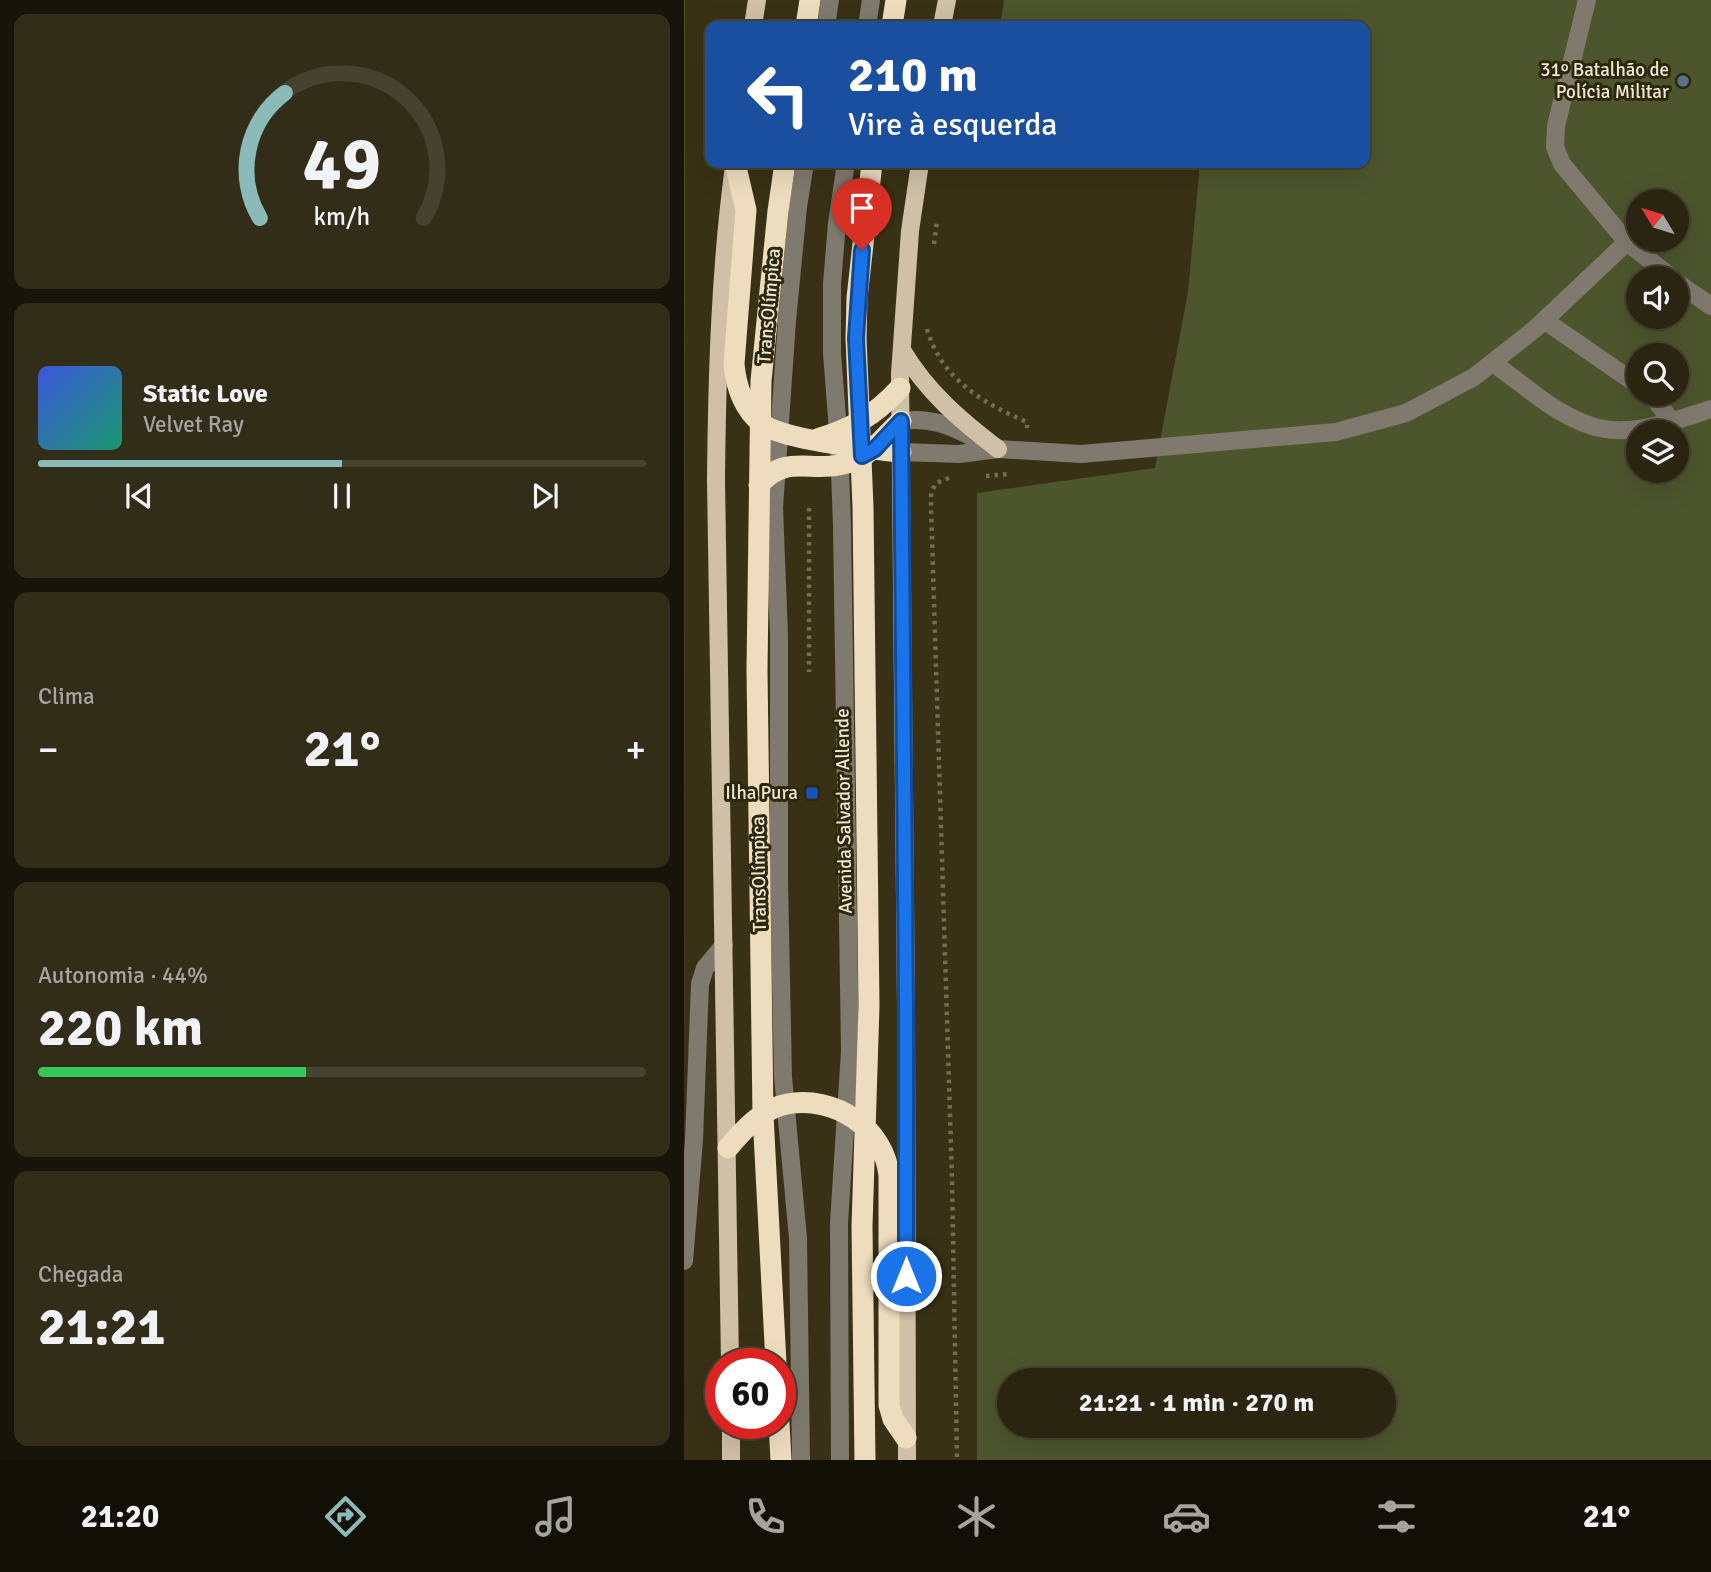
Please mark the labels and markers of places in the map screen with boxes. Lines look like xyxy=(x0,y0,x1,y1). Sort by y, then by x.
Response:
place label: 31º Batalhão de Polícia Militar xyxy=(1540,58,1669,104)
marker: 31º Batalhão de Polícia Militar xyxy=(1675,73,1691,89)
pin xyxy=(832,178,892,250)
place label: Ilha Pura xyxy=(725,781,798,805)
marker: Ilha Pura xyxy=(804,785,820,801)

